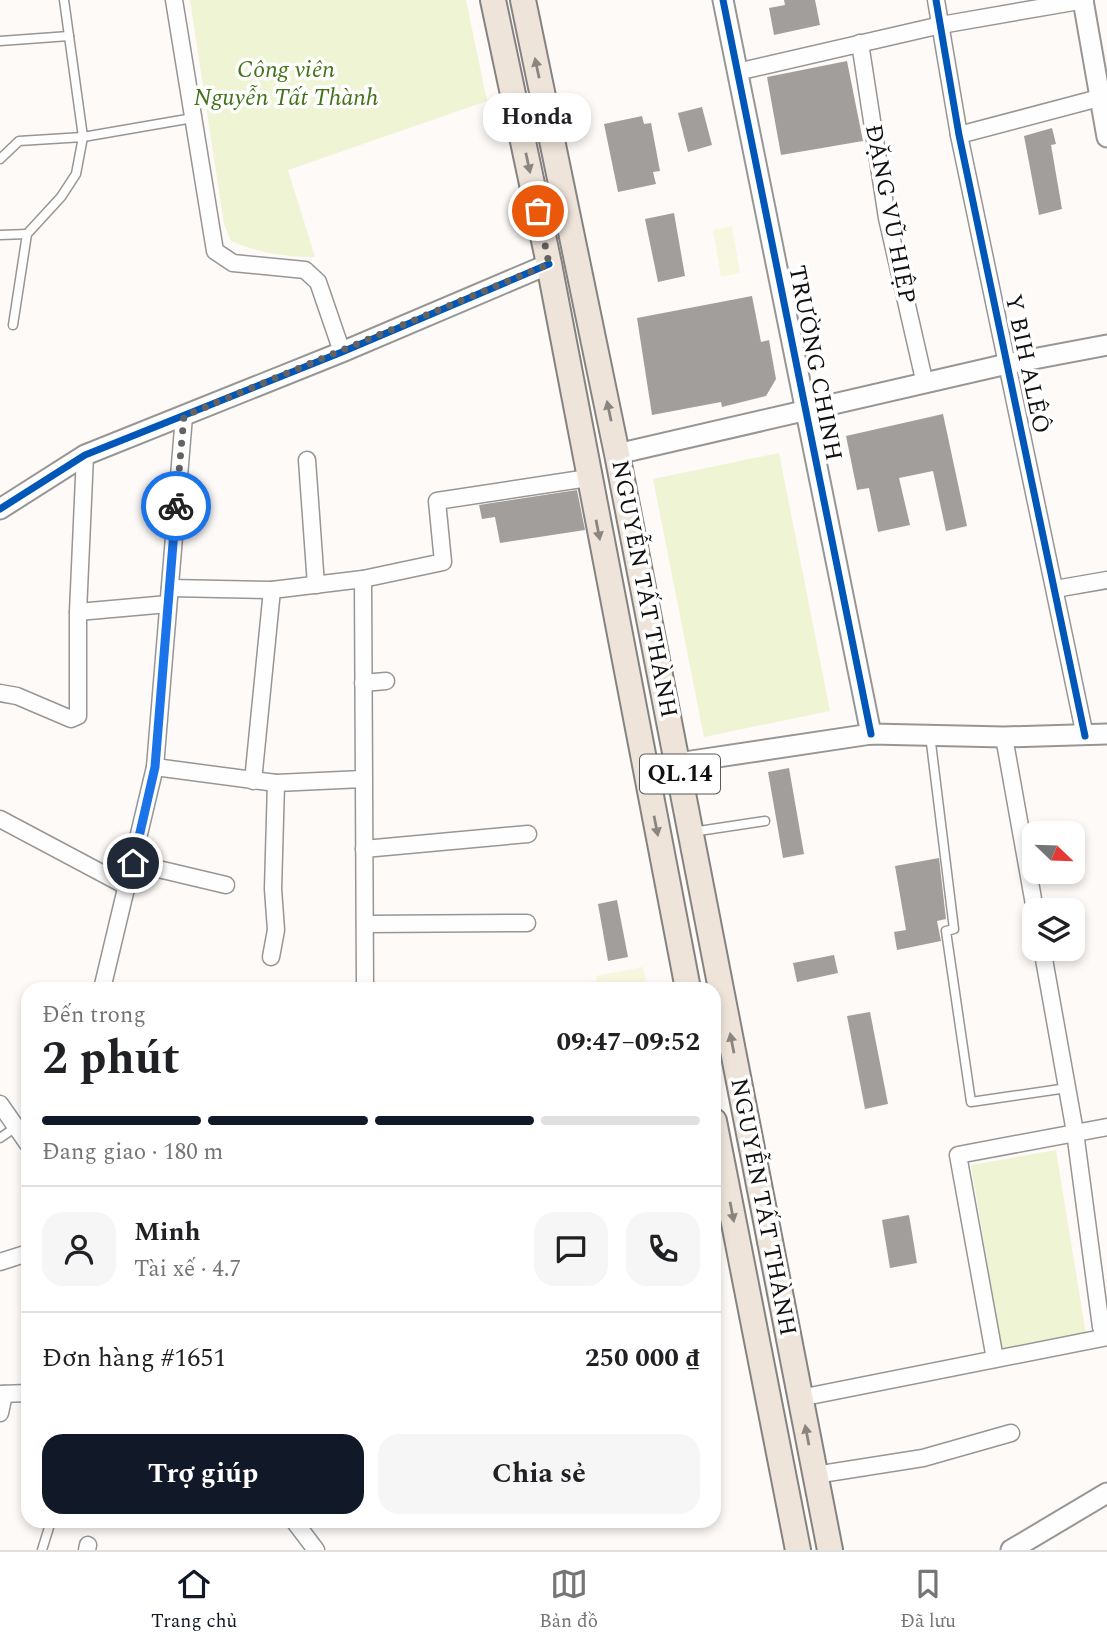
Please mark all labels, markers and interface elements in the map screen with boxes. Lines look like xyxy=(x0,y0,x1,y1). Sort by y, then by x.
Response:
park label: Công viên Nguyễn Tất Thành xyxy=(194,52,379,116)
one-way arrow xyxy=(532,57,543,79)
callout: Honda xyxy=(484,92,592,141)
text: Honda xyxy=(501,100,573,135)
street label: ĐẶNG VŨ HIỆP xyxy=(855,121,925,307)
one-way arrow xyxy=(522,152,533,174)
pin xyxy=(508,181,568,241)
icon: bag xyxy=(519,192,557,230)
street label: TRƯỜNG CHINH xyxy=(778,262,852,464)
street label: Y BIH ALÊÔ xyxy=(995,291,1059,437)
one-way arrow xyxy=(603,400,614,422)
street label: NGUYỄN TẤT THÀNH xyxy=(601,457,687,721)
courier xyxy=(141,471,211,541)
icon: bike xyxy=(157,487,195,525)
one-way arrow xyxy=(593,519,604,541)
road number: QL.14 xyxy=(640,754,720,794)
one-way arrow xyxy=(651,815,662,837)
north arrow xyxy=(1022,821,1085,884)
map controls xyxy=(1022,821,1085,961)
pin xyxy=(103,833,163,893)
icon: home xyxy=(114,844,152,882)
button: layers xyxy=(1022,898,1085,961)
text: Đến trong xyxy=(42,998,146,1033)
text: 09:47–09:52 xyxy=(556,1022,700,1062)
text: 2 phút xyxy=(42,1024,180,1094)
one-way arrow xyxy=(726,1032,737,1054)
street label: NGUYỄN TẤT THÀNH xyxy=(720,1075,806,1339)
text: Đang giao · 180 m xyxy=(42,1135,223,1170)
one-way arrow xyxy=(726,1201,737,1223)
button: person xyxy=(42,1212,116,1286)
text: Minh xyxy=(134,1212,201,1252)
button: chat xyxy=(534,1212,608,1286)
button: phone xyxy=(626,1212,700,1286)
text: Tài xế · 4.7 xyxy=(134,1252,241,1287)
text: Đơn hàng #1651 xyxy=(42,1338,226,1378)
text: 250 000 ₫ xyxy=(585,1338,700,1378)
one-way arrow xyxy=(801,1424,812,1446)
button: Trợ giúp xyxy=(42,1434,364,1514)
button: Chia sẻ xyxy=(378,1434,700,1514)
tab: Trang chủ xyxy=(151,1565,237,1636)
tab: Bản đồ xyxy=(539,1565,598,1636)
tab: Đã lưu xyxy=(900,1565,956,1636)

